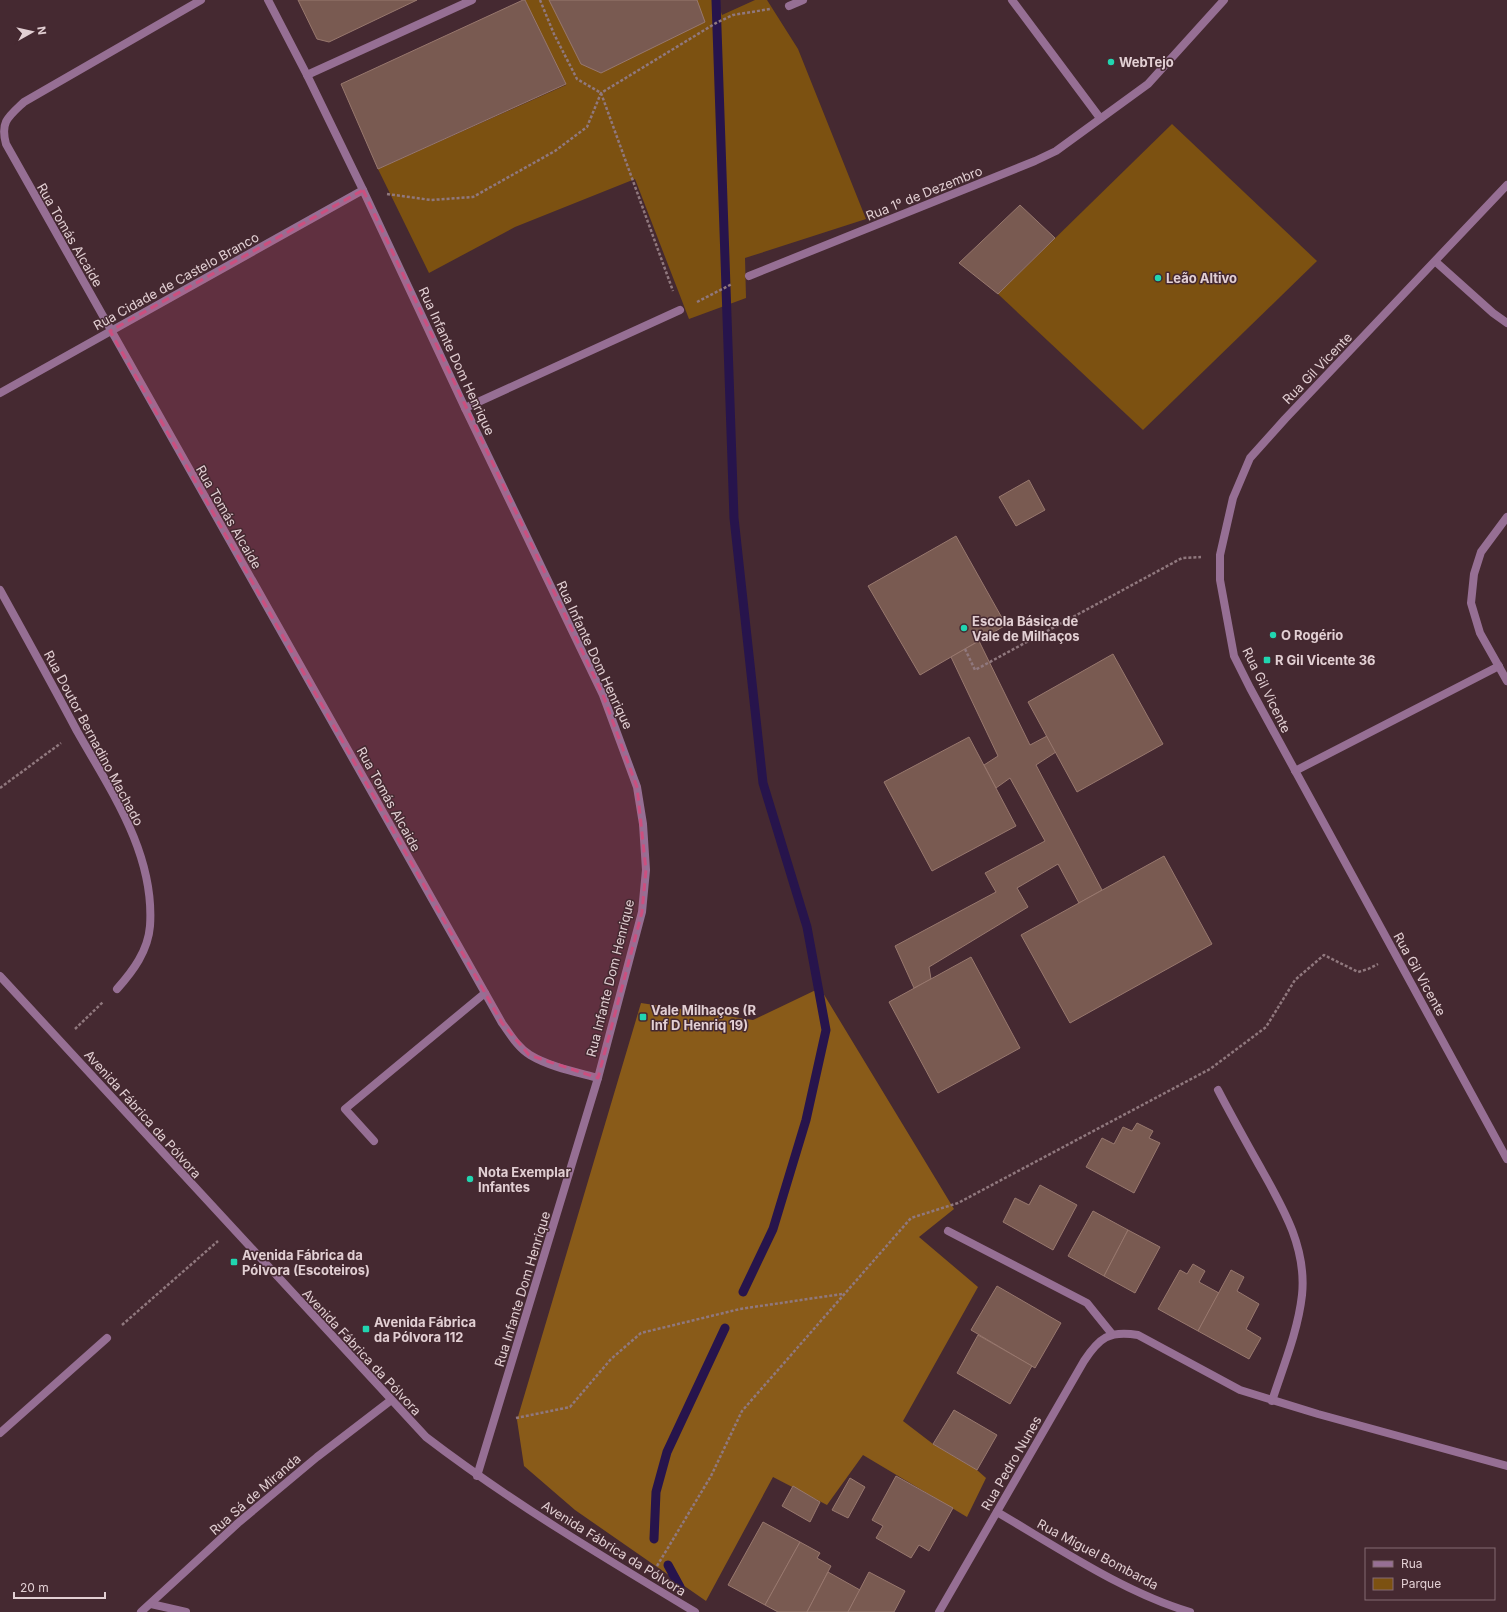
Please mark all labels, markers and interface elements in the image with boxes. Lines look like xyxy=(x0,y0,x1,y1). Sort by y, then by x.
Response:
north arrow xyxy=(12,12,52,52)
text: N xyxy=(34,25,49,36)
place label: WebTejo xyxy=(1119,54,1174,70)
marker: WebTejo xyxy=(1106,57,1116,67)
street label: Rua 1º de Dezembro xyxy=(863,162,985,224)
street label: Rua Tomás Alcaide xyxy=(34,180,106,290)
street label: Rua Cidade de Castelo Branco xyxy=(90,229,262,333)
place label: Leão Altivo xyxy=(1166,270,1237,286)
marker: Leão Altivo xyxy=(1153,273,1163,283)
street label: Rua Infante Dom Henrique xyxy=(416,284,498,438)
street label: Rua Gil Vicente xyxy=(1279,329,1355,407)
street label: Rua Tomás Alcaide xyxy=(193,462,265,572)
street label: Rua Infante Dom Henrique xyxy=(554,578,636,732)
place label: Escola Básica de Vale de Milhaços xyxy=(972,613,1080,644)
marker: Escola Básica de Vale de Milhaços xyxy=(959,623,969,633)
place label: O Rogério xyxy=(1281,627,1343,643)
marker: O Rogério xyxy=(1268,630,1278,640)
street label: Rua Gil Vicente xyxy=(1239,645,1295,735)
street label: Rua Doutor Bernadino Machado xyxy=(41,648,147,828)
place label: R Gil Vicente 36 xyxy=(1275,652,1376,668)
marker: R Gil Vicente 36 xyxy=(1262,655,1272,665)
street label: Rua Tomás Alcaide xyxy=(354,744,424,854)
street label: Rua Infante Dom Henrique xyxy=(583,898,637,1058)
street label: Rua Gil Vicente xyxy=(1390,929,1450,1019)
place label: Vale Milhaços (R Inf D Henriq 19) xyxy=(651,1002,757,1033)
marker: Vale Milhaços (R Inf D Henriq 19) xyxy=(638,1012,648,1022)
street label: Avenida Fábrica da Pólvora xyxy=(81,1047,205,1181)
place label: Nota Exemplar Infantes xyxy=(478,1164,571,1195)
marker: Nota Exemplar Infantes xyxy=(465,1174,475,1184)
street label: Rua Infante Dom Henrique xyxy=(491,1209,553,1369)
place label: Avenida Fábrica da Pólvora (Escoteiros) xyxy=(242,1247,370,1278)
marker: Avenida Fábrica da Pólvora (Escoteiros) xyxy=(229,1257,239,1267)
street label: Avenida Fábrica da Pólvora xyxy=(299,1285,425,1419)
place label: Avenida Fábrica da Pólvora 112 xyxy=(374,1314,476,1345)
marker: Avenida Fábrica da Pólvora 112 xyxy=(361,1324,371,1334)
street label: Rua Pedro Nunes xyxy=(977,1413,1045,1513)
street label: Rua Sá de Miranda xyxy=(206,1450,304,1538)
street label: Avenida Fábrica da Pólvora xyxy=(539,1497,689,1599)
street label: Rua Miguel Bombarda xyxy=(1035,1515,1161,1593)
legend xyxy=(1365,1548,1495,1600)
text: Rua xyxy=(1401,1556,1423,1571)
scale bar xyxy=(14,1574,105,1600)
text: Parque xyxy=(1401,1576,1441,1591)
text: 20 m xyxy=(20,1580,49,1595)

